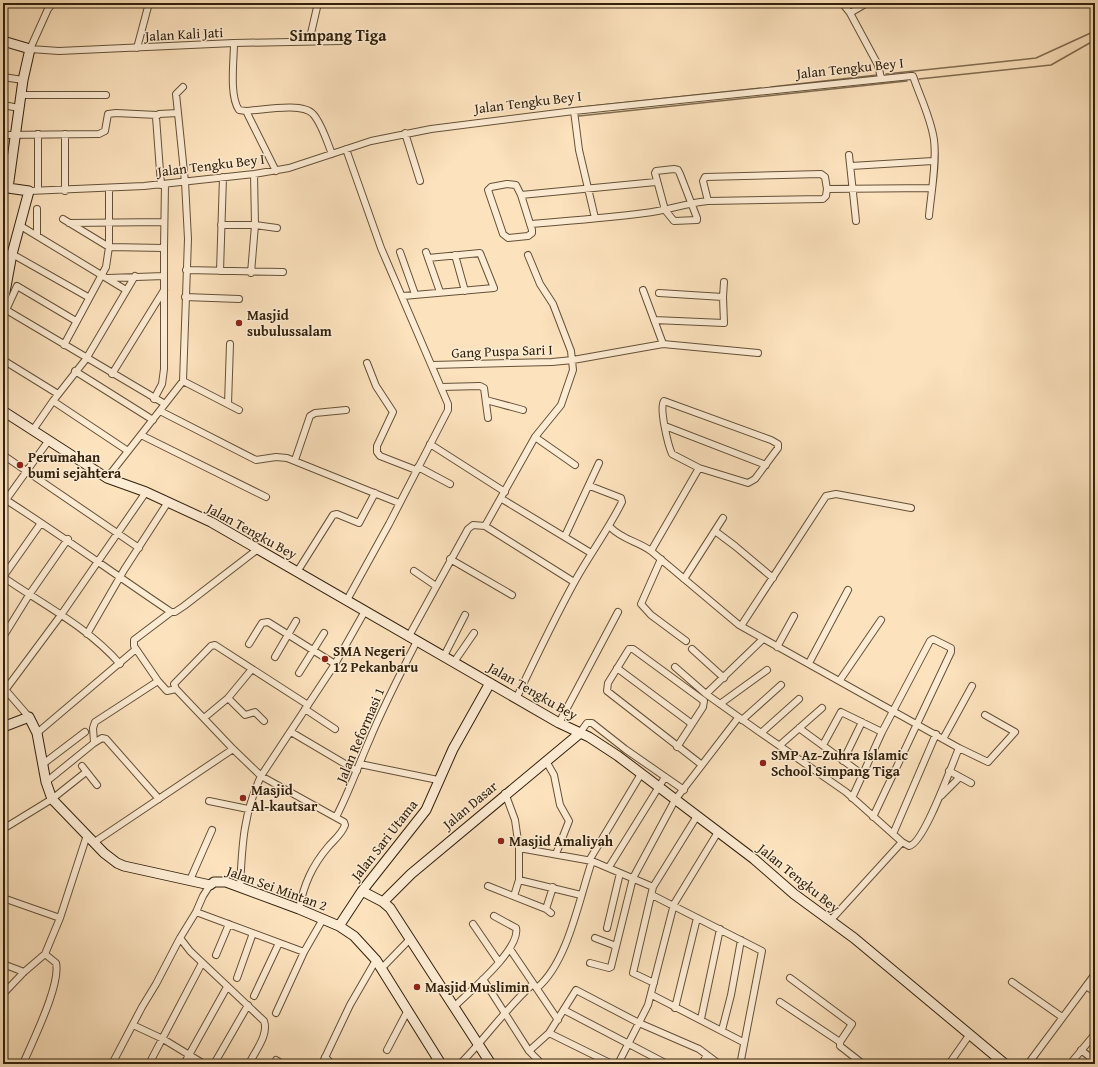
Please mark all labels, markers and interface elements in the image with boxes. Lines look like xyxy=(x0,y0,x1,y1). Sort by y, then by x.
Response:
street label: Jalan Kali Jati xyxy=(142,22,224,46)
district label: Simpang Tiga xyxy=(290,23,387,47)
street label: Jalan Tengku Bey I xyxy=(793,52,905,84)
street label: Jalan Tengku Bey I xyxy=(471,86,583,119)
street label: Jalan Tengku Bey I xyxy=(154,149,266,182)
place label: Masjid subulussalam xyxy=(247,305,332,341)
marker: Masjid subulussalam xyxy=(234,318,244,328)
street label: Gang Puspa Sari I xyxy=(451,339,553,363)
place label: Perumahan bumi sejahtera xyxy=(28,447,122,483)
marker: Perumahan bumi sejahtera xyxy=(15,460,25,470)
street label: Jalan Tengku Bey xyxy=(201,497,301,564)
place label: SMA Negeri 12 Pekanbaru xyxy=(333,641,418,677)
marker: SMA Negeri 12 Pekanbaru xyxy=(320,654,330,664)
street label: Jalan Tengku Bey xyxy=(483,656,582,725)
street label: Jalan Reformasi 1 xyxy=(330,684,389,788)
place label: SMP Az-Zuhra Islamic School Simpang Tiga xyxy=(771,745,908,781)
marker: SMP Az-Zuhra Islamic School Simpang Tiga xyxy=(758,758,768,768)
street label: Jalan Dasar xyxy=(437,776,502,835)
place label: Masjid Al-kautsar xyxy=(251,780,318,816)
marker: Masjid Al-kautsar xyxy=(238,793,248,803)
street label: Jalan Sari Utama xyxy=(345,795,422,886)
place label: Masjid Amaliyah xyxy=(509,831,614,851)
marker: Masjid Amaliyah xyxy=(496,836,506,846)
street label: Jalan Tengku Bey xyxy=(752,837,844,917)
street label: Jalan Sei Mintan 2 xyxy=(222,860,330,915)
place label: Masjid Muslimin xyxy=(425,977,530,997)
marker: Masjid Muslimin xyxy=(412,982,422,992)

